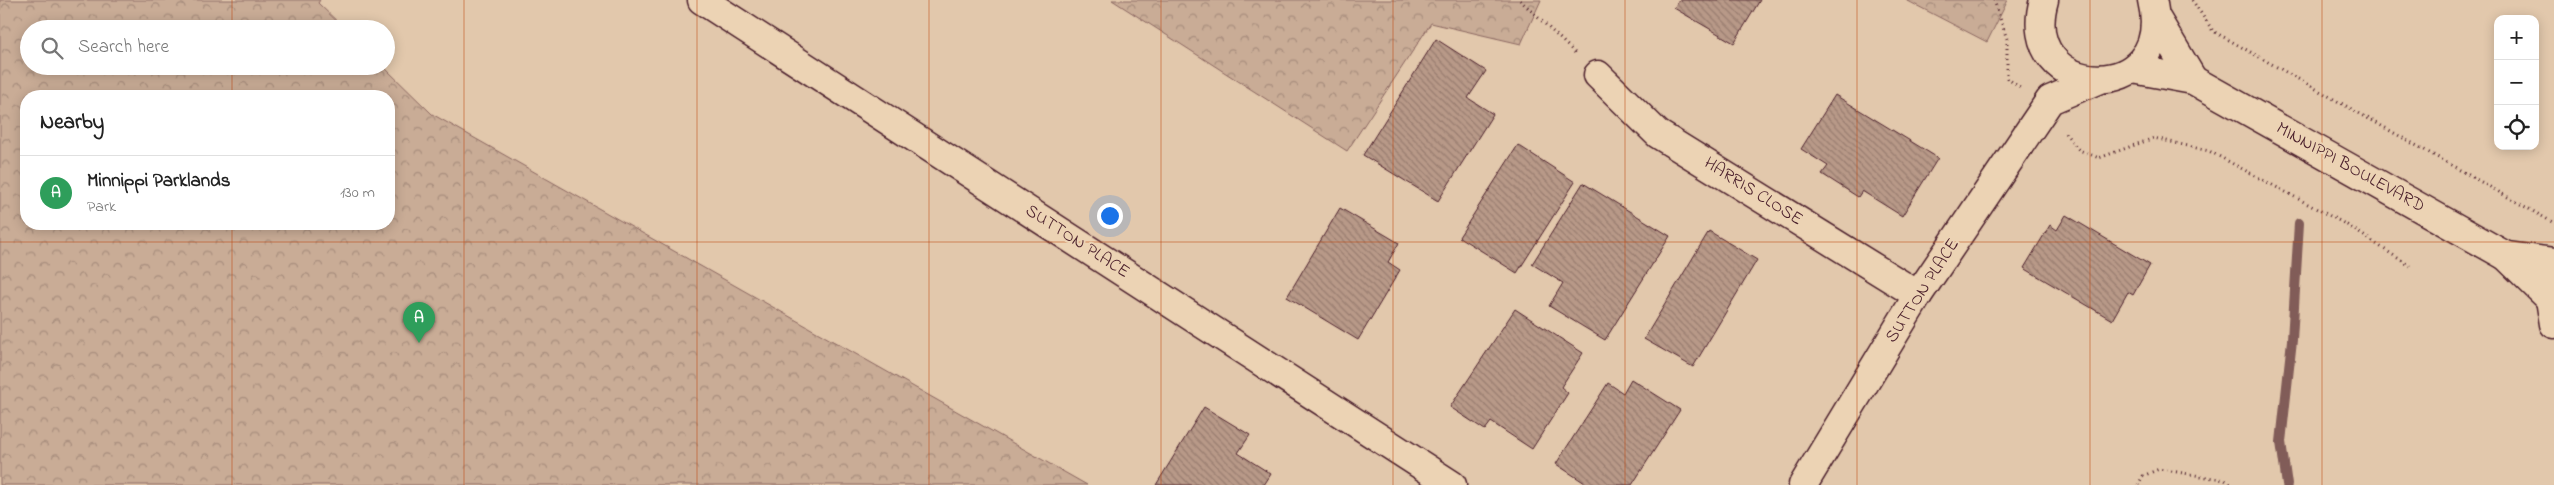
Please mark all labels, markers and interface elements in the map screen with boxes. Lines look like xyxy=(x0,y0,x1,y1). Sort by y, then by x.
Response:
map controls xyxy=(2494,15,2539,150)
button: + xyxy=(2494,15,2539,60)
search box xyxy=(20,20,395,75)
icon: search xyxy=(38,34,66,62)
text: Search here xyxy=(78,34,169,61)
button: − xyxy=(2494,60,2539,105)
button: locate xyxy=(2494,105,2539,150)
text: Nearby xyxy=(40,108,104,138)
street label: MINNIPPI BOULEVARD xyxy=(2271,116,2429,220)
street label: HARRIS CLOSE xyxy=(1698,151,1808,233)
text: Minnippi Parklands xyxy=(87,168,230,195)
text: A xyxy=(51,181,61,205)
text: 130 m xyxy=(340,181,375,205)
text: Park xyxy=(87,195,116,219)
street label: SUTTON PLACE xyxy=(1020,198,1134,286)
your location xyxy=(1097,203,1123,229)
street label: SUTTON PLACE xyxy=(1879,234,1967,348)
pin: A xyxy=(403,302,435,343)

